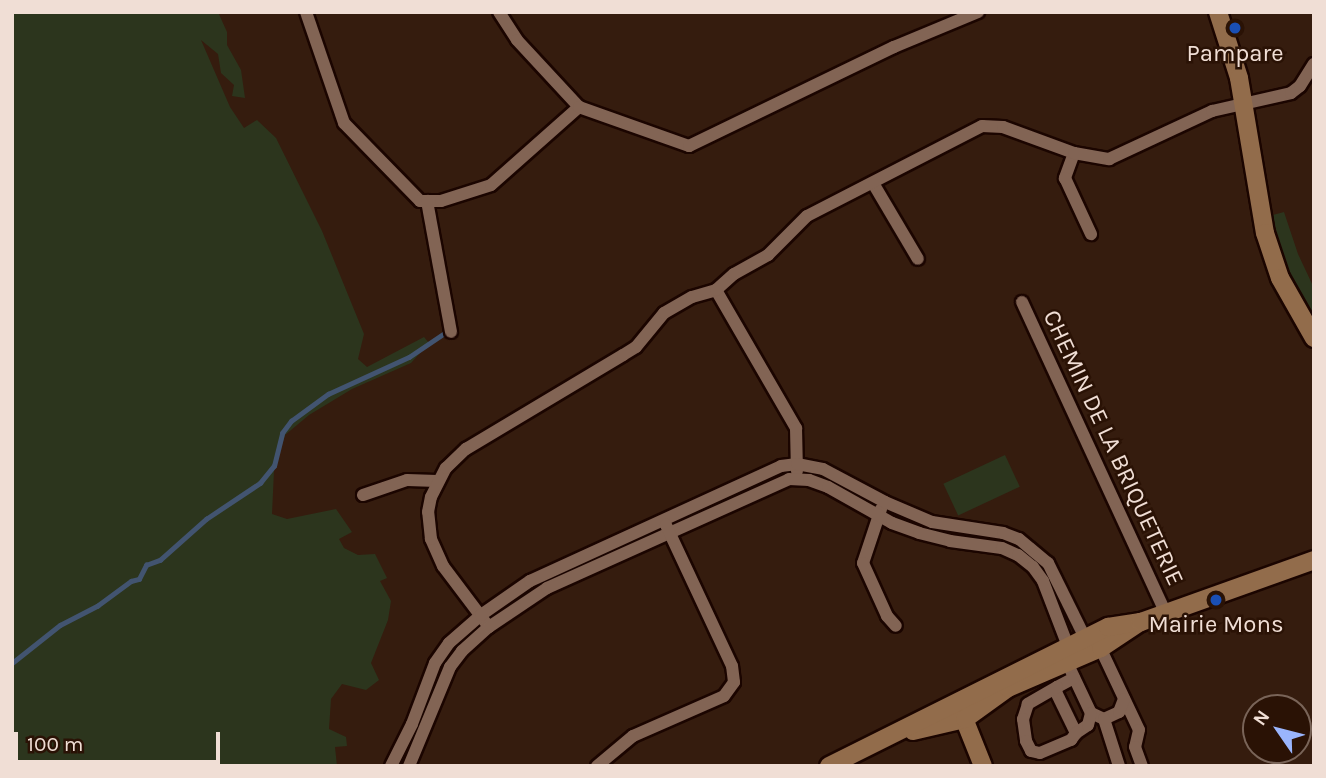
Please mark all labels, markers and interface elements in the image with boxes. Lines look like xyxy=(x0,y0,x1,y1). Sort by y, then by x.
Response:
marker: Pampare xyxy=(1227,20,1243,36)
place label: Pampare xyxy=(1186,40,1284,68)
street label: CHEMIN DE LA BRIQUETERIE xyxy=(1036,306,1190,590)
marker: Mairie Mons xyxy=(1208,592,1224,608)
place label: Mairie Mons xyxy=(1148,611,1284,639)
north arrow xyxy=(1242,694,1312,764)
text: N xyxy=(1249,706,1274,730)
scale bar xyxy=(18,718,224,762)
text: 100 m xyxy=(27,732,84,756)

